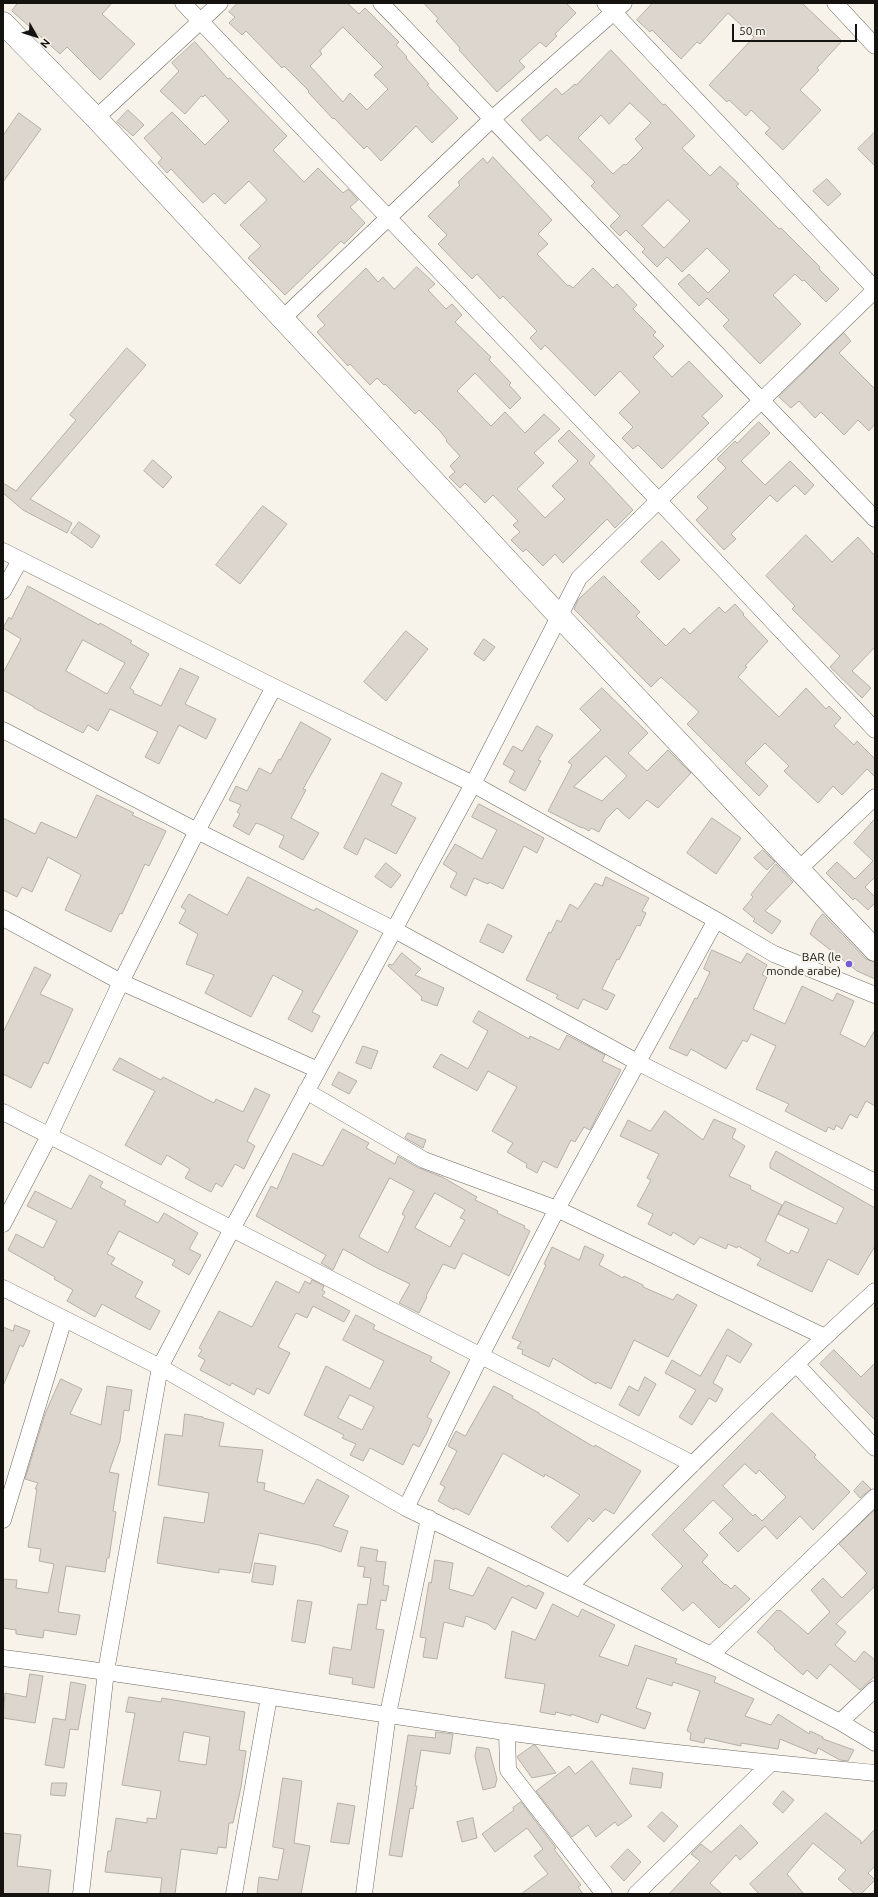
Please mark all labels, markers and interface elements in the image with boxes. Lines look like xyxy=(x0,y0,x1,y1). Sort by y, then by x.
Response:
north arrow xyxy=(16,16,56,56)
scale bar xyxy=(734,16,859,42)
text: 50 m xyxy=(739,24,766,37)
text: N xyxy=(38,37,53,51)
place label: BAR (le monde arabe) xyxy=(766,950,841,978)
marker: BAR (le monde arabe) xyxy=(844,959,854,969)

